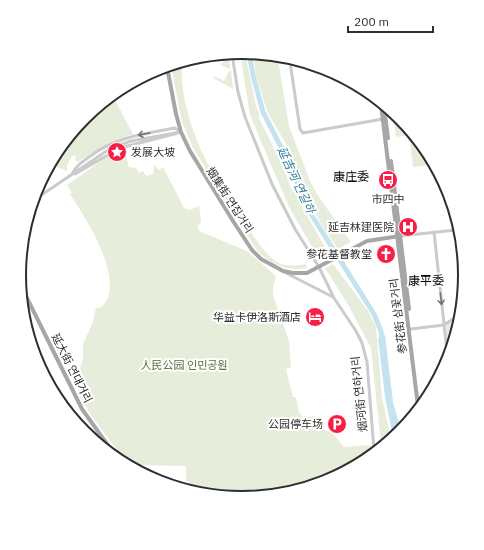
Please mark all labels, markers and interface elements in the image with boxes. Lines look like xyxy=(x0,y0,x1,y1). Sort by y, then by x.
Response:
scale bar xyxy=(348,8,433,34)
text: 200 m xyxy=(354,14,389,29)
one-way arrow xyxy=(137,130,150,138)
place icon: 发展大坡 xyxy=(106,141,128,163)
water label: 延吉河 연길하 xyxy=(274,144,319,217)
place label: 发展大坡 xyxy=(131,145,175,159)
street label: 烟集街 연집거리 xyxy=(203,164,257,236)
district label: 康庄委 xyxy=(333,169,369,184)
bus stop icon: 市四中 xyxy=(377,169,399,191)
place label: 市四中 xyxy=(372,192,405,206)
hospital icon: 延吉林建医院 xyxy=(397,216,419,238)
place label: 延吉林建医院 xyxy=(328,220,394,234)
church icon: 参花基督教堂 xyxy=(375,243,397,265)
place label: 参花基督教堂 xyxy=(306,247,372,261)
district label: 康平委 xyxy=(408,273,444,288)
street label: 参花街 삼꽃거리 xyxy=(386,277,410,355)
one-way arrow xyxy=(438,292,445,305)
hotel icon: 华益卡伊洛斯酒店 xyxy=(304,306,326,328)
place label: 华益卡伊洛斯酒店 xyxy=(213,310,301,324)
street label: 延大街 연대거리 xyxy=(48,331,96,405)
street label: 烟河街 연하거리 xyxy=(348,355,370,433)
park label: 人民公园 인민공원 xyxy=(140,358,228,372)
parking icon: 公园停车场 xyxy=(326,413,348,435)
place label: 公园停车场 xyxy=(268,417,323,431)

